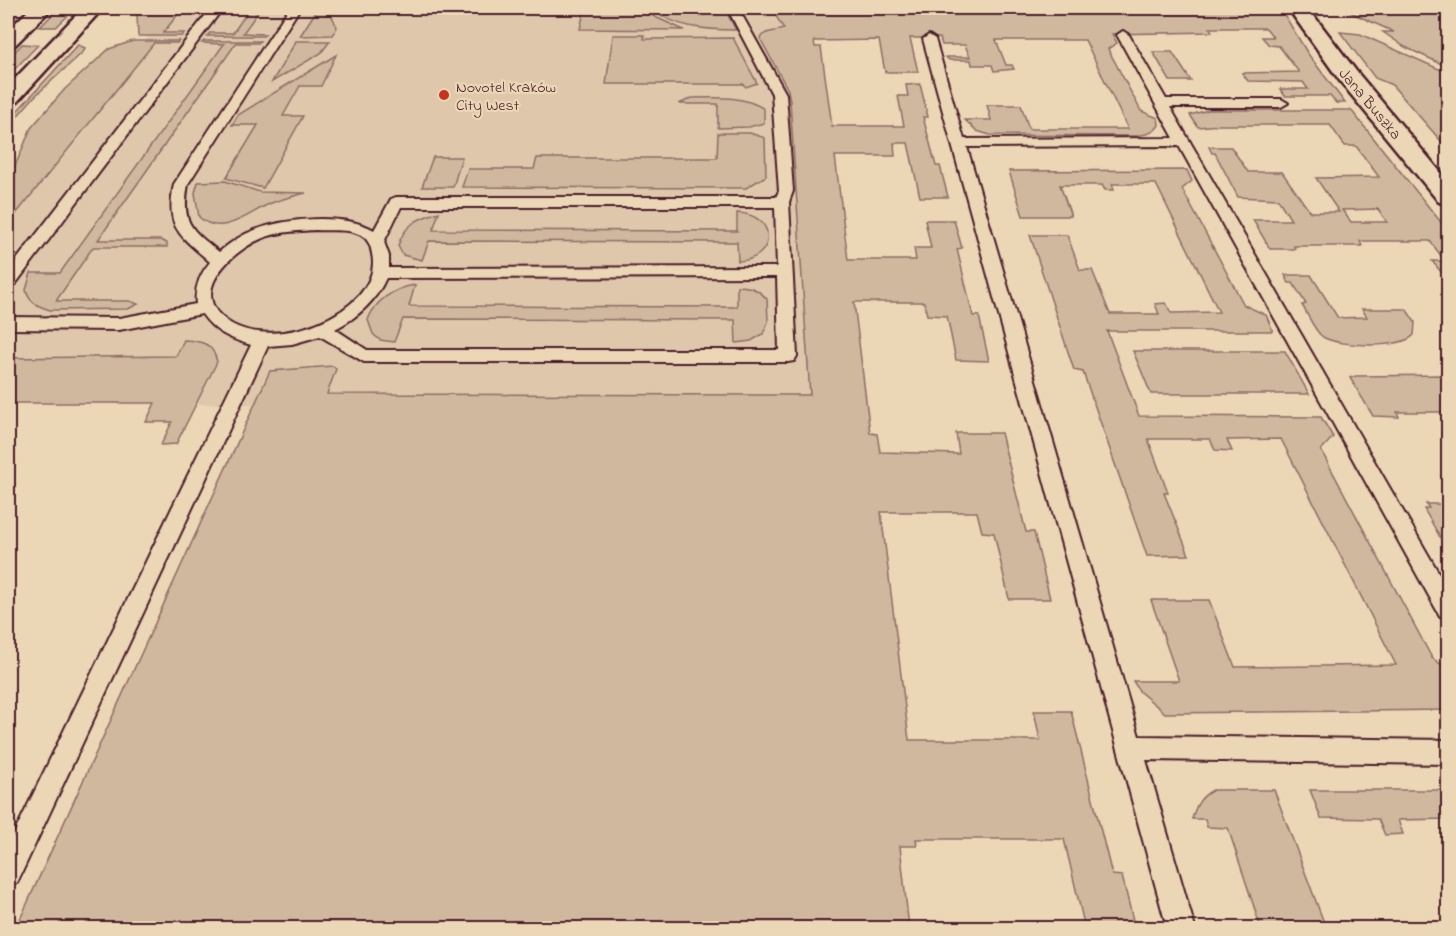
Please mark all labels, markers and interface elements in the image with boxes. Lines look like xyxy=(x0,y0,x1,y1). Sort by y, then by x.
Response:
street label: Jana Buszka xyxy=(1332,63,1407,145)
place label: Novotel Kraków City West xyxy=(456,76,556,118)
marker: Novotel Kraków City West xyxy=(437,88,451,102)

